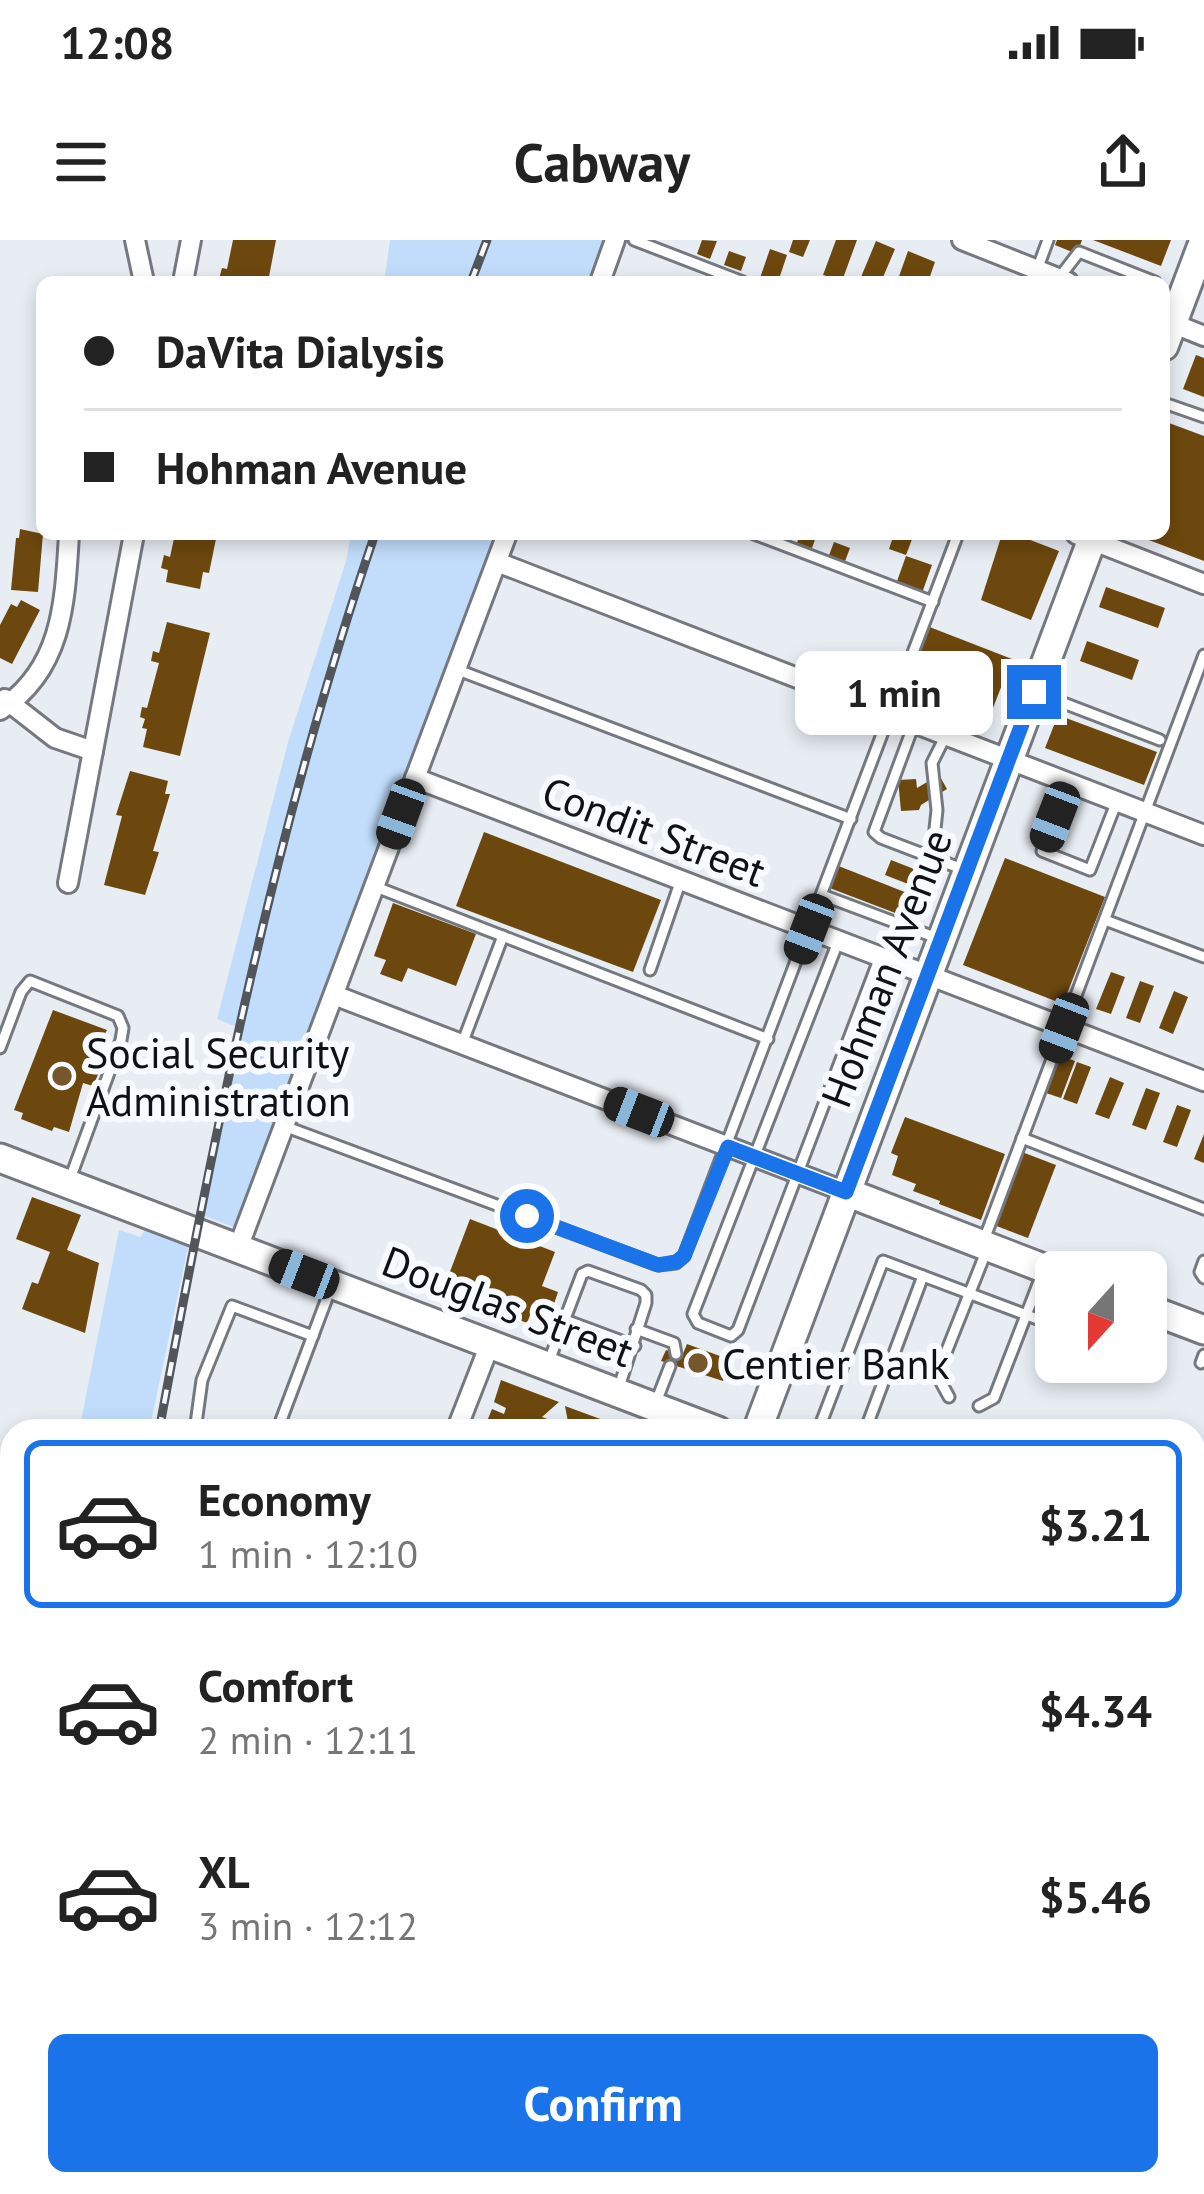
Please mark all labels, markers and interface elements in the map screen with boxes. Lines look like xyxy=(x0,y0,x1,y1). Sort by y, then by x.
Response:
text: 12:08 xyxy=(60,13,174,71)
text: Cabway xyxy=(514,127,690,197)
icon: menu xyxy=(48,129,114,195)
icon: share xyxy=(1090,129,1156,195)
text: DaVita Dialysis xyxy=(156,322,444,380)
text: Hohman Avenue xyxy=(156,438,467,496)
callout: 1 min xyxy=(794,650,992,734)
route end xyxy=(1007,665,1061,719)
text: 1 min xyxy=(846,667,942,718)
street label: Condit Street xyxy=(535,763,773,899)
car xyxy=(372,774,430,854)
car xyxy=(1025,777,1085,857)
street label: Hohman Avenue xyxy=(808,822,964,1114)
car xyxy=(779,889,839,969)
car xyxy=(1034,988,1094,1068)
place label: Social Security Administration xyxy=(86,1025,351,1128)
marker: Social Security Administration xyxy=(49,1063,75,1089)
car xyxy=(599,1082,679,1142)
route start xyxy=(500,1189,554,1243)
street label: Douglas Street xyxy=(375,1233,641,1379)
car xyxy=(264,1244,344,1304)
north arrow xyxy=(1035,1251,1167,1383)
map controls xyxy=(1035,1251,1167,1383)
place label: Centier Bank xyxy=(722,1336,950,1391)
marker: Centier Bank xyxy=(685,1350,711,1376)
icon: car xyxy=(54,1470,162,1578)
text: Economy xyxy=(198,1470,371,1528)
text: $3.21 xyxy=(1039,1495,1152,1553)
text: 1 min · 12:10 xyxy=(198,1528,418,1579)
icon: car xyxy=(54,1656,162,1764)
text: Comfort xyxy=(198,1656,353,1714)
text: $4.34 xyxy=(1039,1681,1152,1739)
text: 2 min · 12:11 xyxy=(198,1714,418,1765)
icon: car xyxy=(54,1842,162,1950)
text: XL xyxy=(198,1842,250,1900)
text: $5.46 xyxy=(1039,1867,1152,1925)
text: 3 min · 12:12 xyxy=(198,1900,418,1951)
button: Confirm xyxy=(48,2034,1158,2172)

